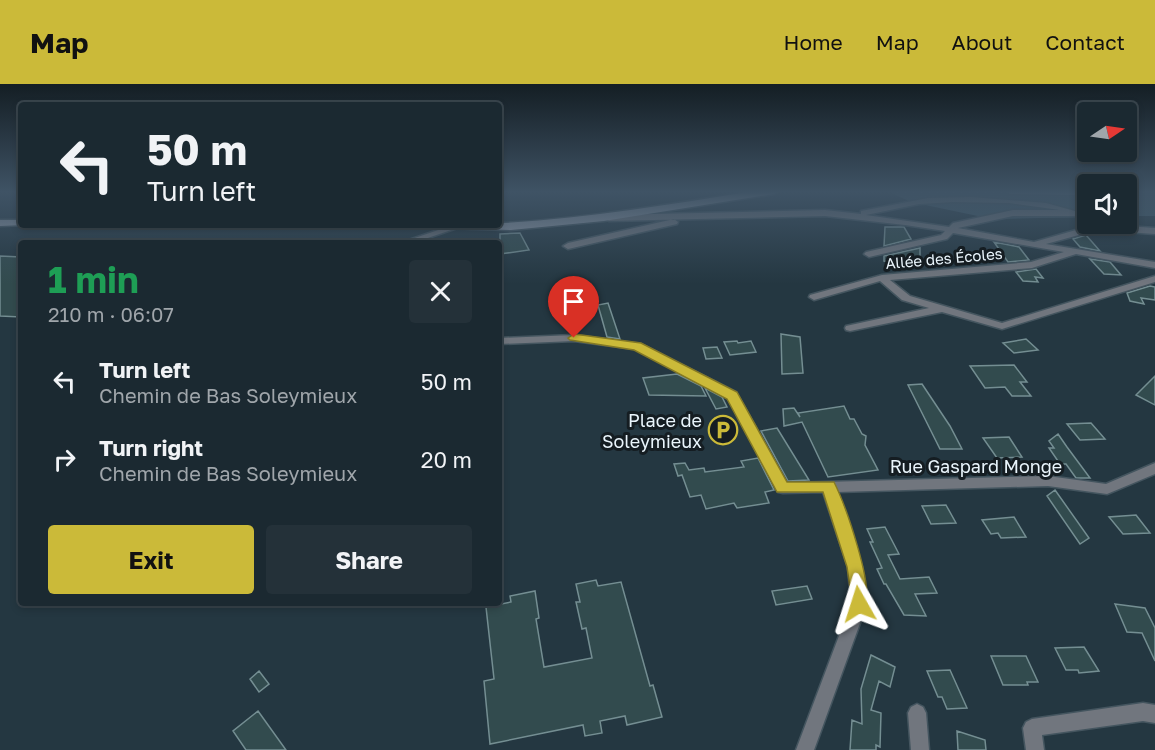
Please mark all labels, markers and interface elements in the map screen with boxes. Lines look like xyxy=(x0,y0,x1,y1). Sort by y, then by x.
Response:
text: Map xyxy=(30,26,88,59)
text: Home xyxy=(783,29,843,55)
text: Map xyxy=(876,29,919,55)
text: About xyxy=(952,29,1012,55)
text: Contact xyxy=(1045,29,1125,55)
north arrow xyxy=(1077,102,1137,162)
map controls xyxy=(1077,102,1137,234)
text: 50 m xyxy=(147,124,247,174)
icon: left xyxy=(48,126,126,204)
button: sound xyxy=(1077,174,1137,234)
text: Turn left xyxy=(147,175,256,207)
street label: Allée des Écoles xyxy=(885,244,1003,272)
text: 1 min xyxy=(48,258,139,301)
button: close xyxy=(409,260,472,323)
pin xyxy=(548,276,599,338)
icon: arrive xyxy=(557,285,590,318)
text: 210 m · 06:07 xyxy=(48,302,174,326)
text: Turn left xyxy=(99,356,190,383)
icon: left xyxy=(48,365,81,398)
text: 50 m xyxy=(421,368,472,395)
text: Chemin de Bas Soleymieux xyxy=(99,383,357,407)
place label: Place de Soleymieux xyxy=(602,409,702,452)
parking icon: Place de Soleymieux xyxy=(707,414,739,446)
text: Turn right xyxy=(99,434,203,461)
icon: right xyxy=(48,443,81,476)
text: 20 m xyxy=(421,446,472,473)
street label: Rue Gaspard Monge xyxy=(890,455,1062,477)
text: Chemin de Bas Soleymieux xyxy=(99,461,357,485)
button: Exit xyxy=(48,525,254,594)
button: Share xyxy=(266,525,472,594)
position arrow xyxy=(827,572,891,636)

